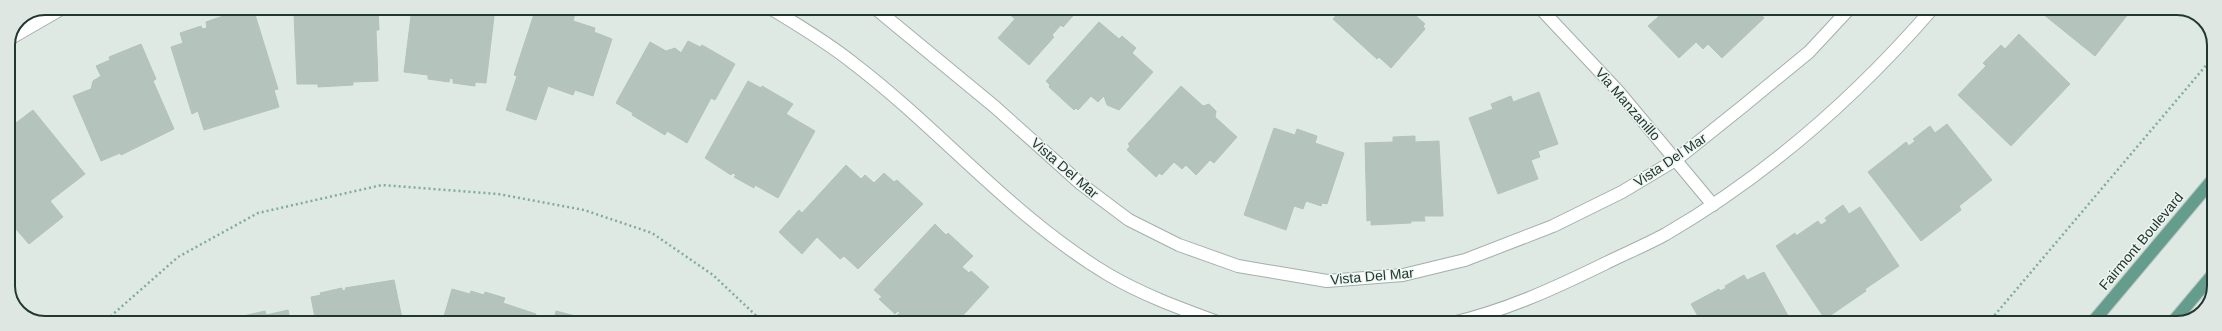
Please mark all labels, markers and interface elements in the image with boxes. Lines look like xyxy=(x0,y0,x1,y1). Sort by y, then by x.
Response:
street label: Via Manzanillo xyxy=(1592,64,1664,144)
street label: Vista Del Mar xyxy=(1631,130,1709,190)
street label: Vista Del Mar xyxy=(1028,134,1102,202)
street label: Fairmont Boulevard xyxy=(2096,189,2186,293)
street label: Vista Del Mar xyxy=(1330,264,1415,288)

